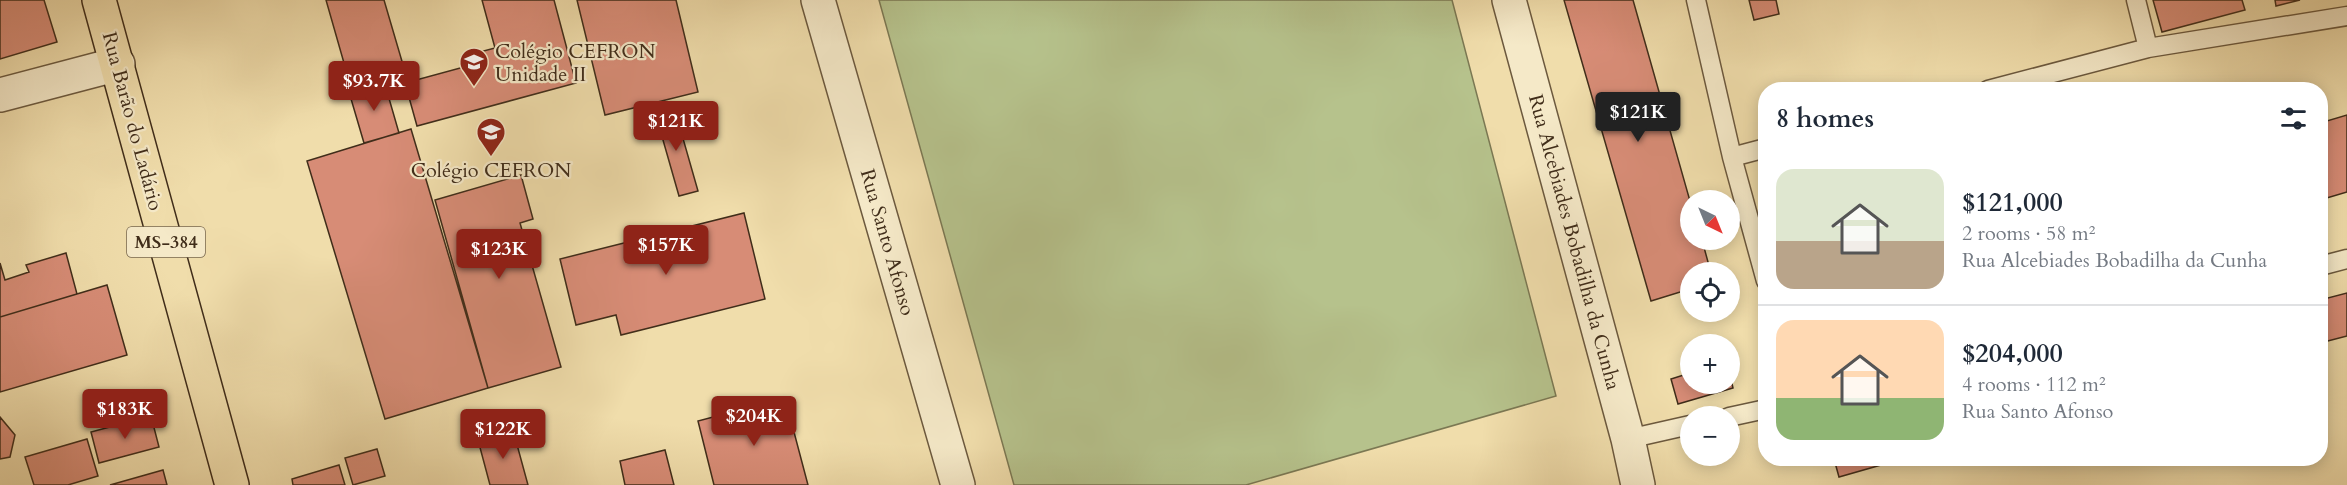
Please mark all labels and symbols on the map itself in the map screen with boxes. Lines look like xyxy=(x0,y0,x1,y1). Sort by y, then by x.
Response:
street label: Rua Barão do Ladário xyxy=(96,29,169,214)
place label: Colégio CEFRON Unidade II xyxy=(495,38,656,88)
school or university icon: Colégio CEFRON Unidade II xyxy=(458,46,490,88)
pin: $93.7K xyxy=(325,61,423,112)
street label: Rua Alcebiades Bobadilha da Cunha xyxy=(1522,91,1627,393)
pin: $121K xyxy=(1596,92,1680,143)
pin: $121K xyxy=(634,101,718,152)
school or university icon: Colégio CEFRON xyxy=(475,116,507,158)
place label: Colégio CEFRON xyxy=(411,157,571,184)
street label: Rua Santo Afonso xyxy=(854,166,921,319)
north arrow xyxy=(1680,190,1740,250)
pin: $157K xyxy=(624,225,708,276)
road number: MS-384 xyxy=(127,227,205,257)
pin: $123K xyxy=(457,229,541,280)
pin: $183K xyxy=(83,389,167,440)
pin: $204K xyxy=(712,396,796,447)
pin: $122K xyxy=(461,409,545,460)

